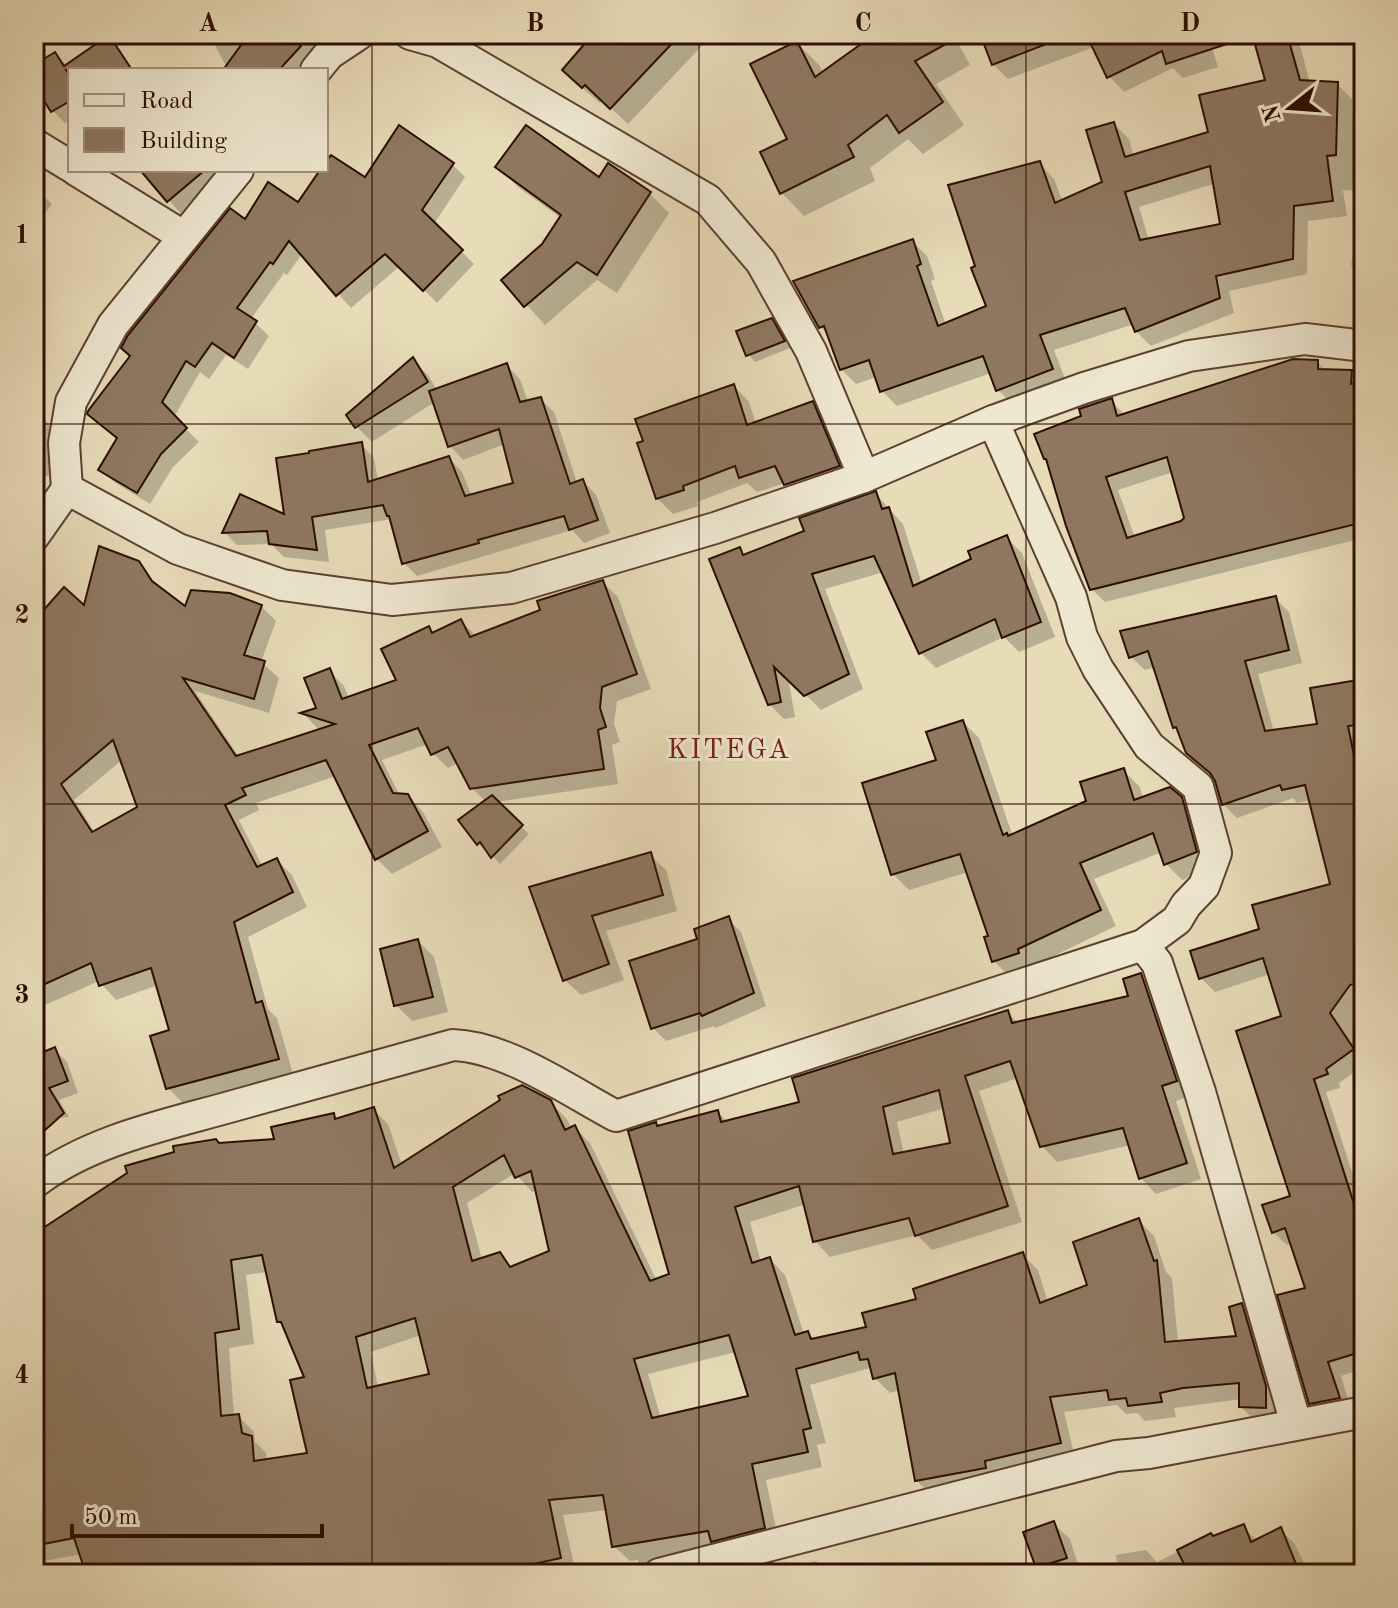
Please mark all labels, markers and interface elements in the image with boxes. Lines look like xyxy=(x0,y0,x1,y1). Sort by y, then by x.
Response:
text: A xyxy=(198,11,218,37)
text: B xyxy=(526,11,544,37)
text: C xyxy=(854,11,872,37)
text: D xyxy=(1180,11,1200,37)
legend xyxy=(68,68,328,172)
north arrow xyxy=(1250,68,1330,148)
text: Road xyxy=(140,90,193,114)
text: N xyxy=(1260,102,1286,125)
text: Building xyxy=(140,130,227,154)
text: 1 xyxy=(14,223,30,249)
text: 2 xyxy=(14,603,30,629)
district label: KITEGA xyxy=(667,737,791,765)
text: 3 xyxy=(14,983,30,1009)
text: 4 xyxy=(14,1363,30,1389)
scale bar xyxy=(72,1488,322,1538)
text: 50 m xyxy=(84,1506,138,1530)

